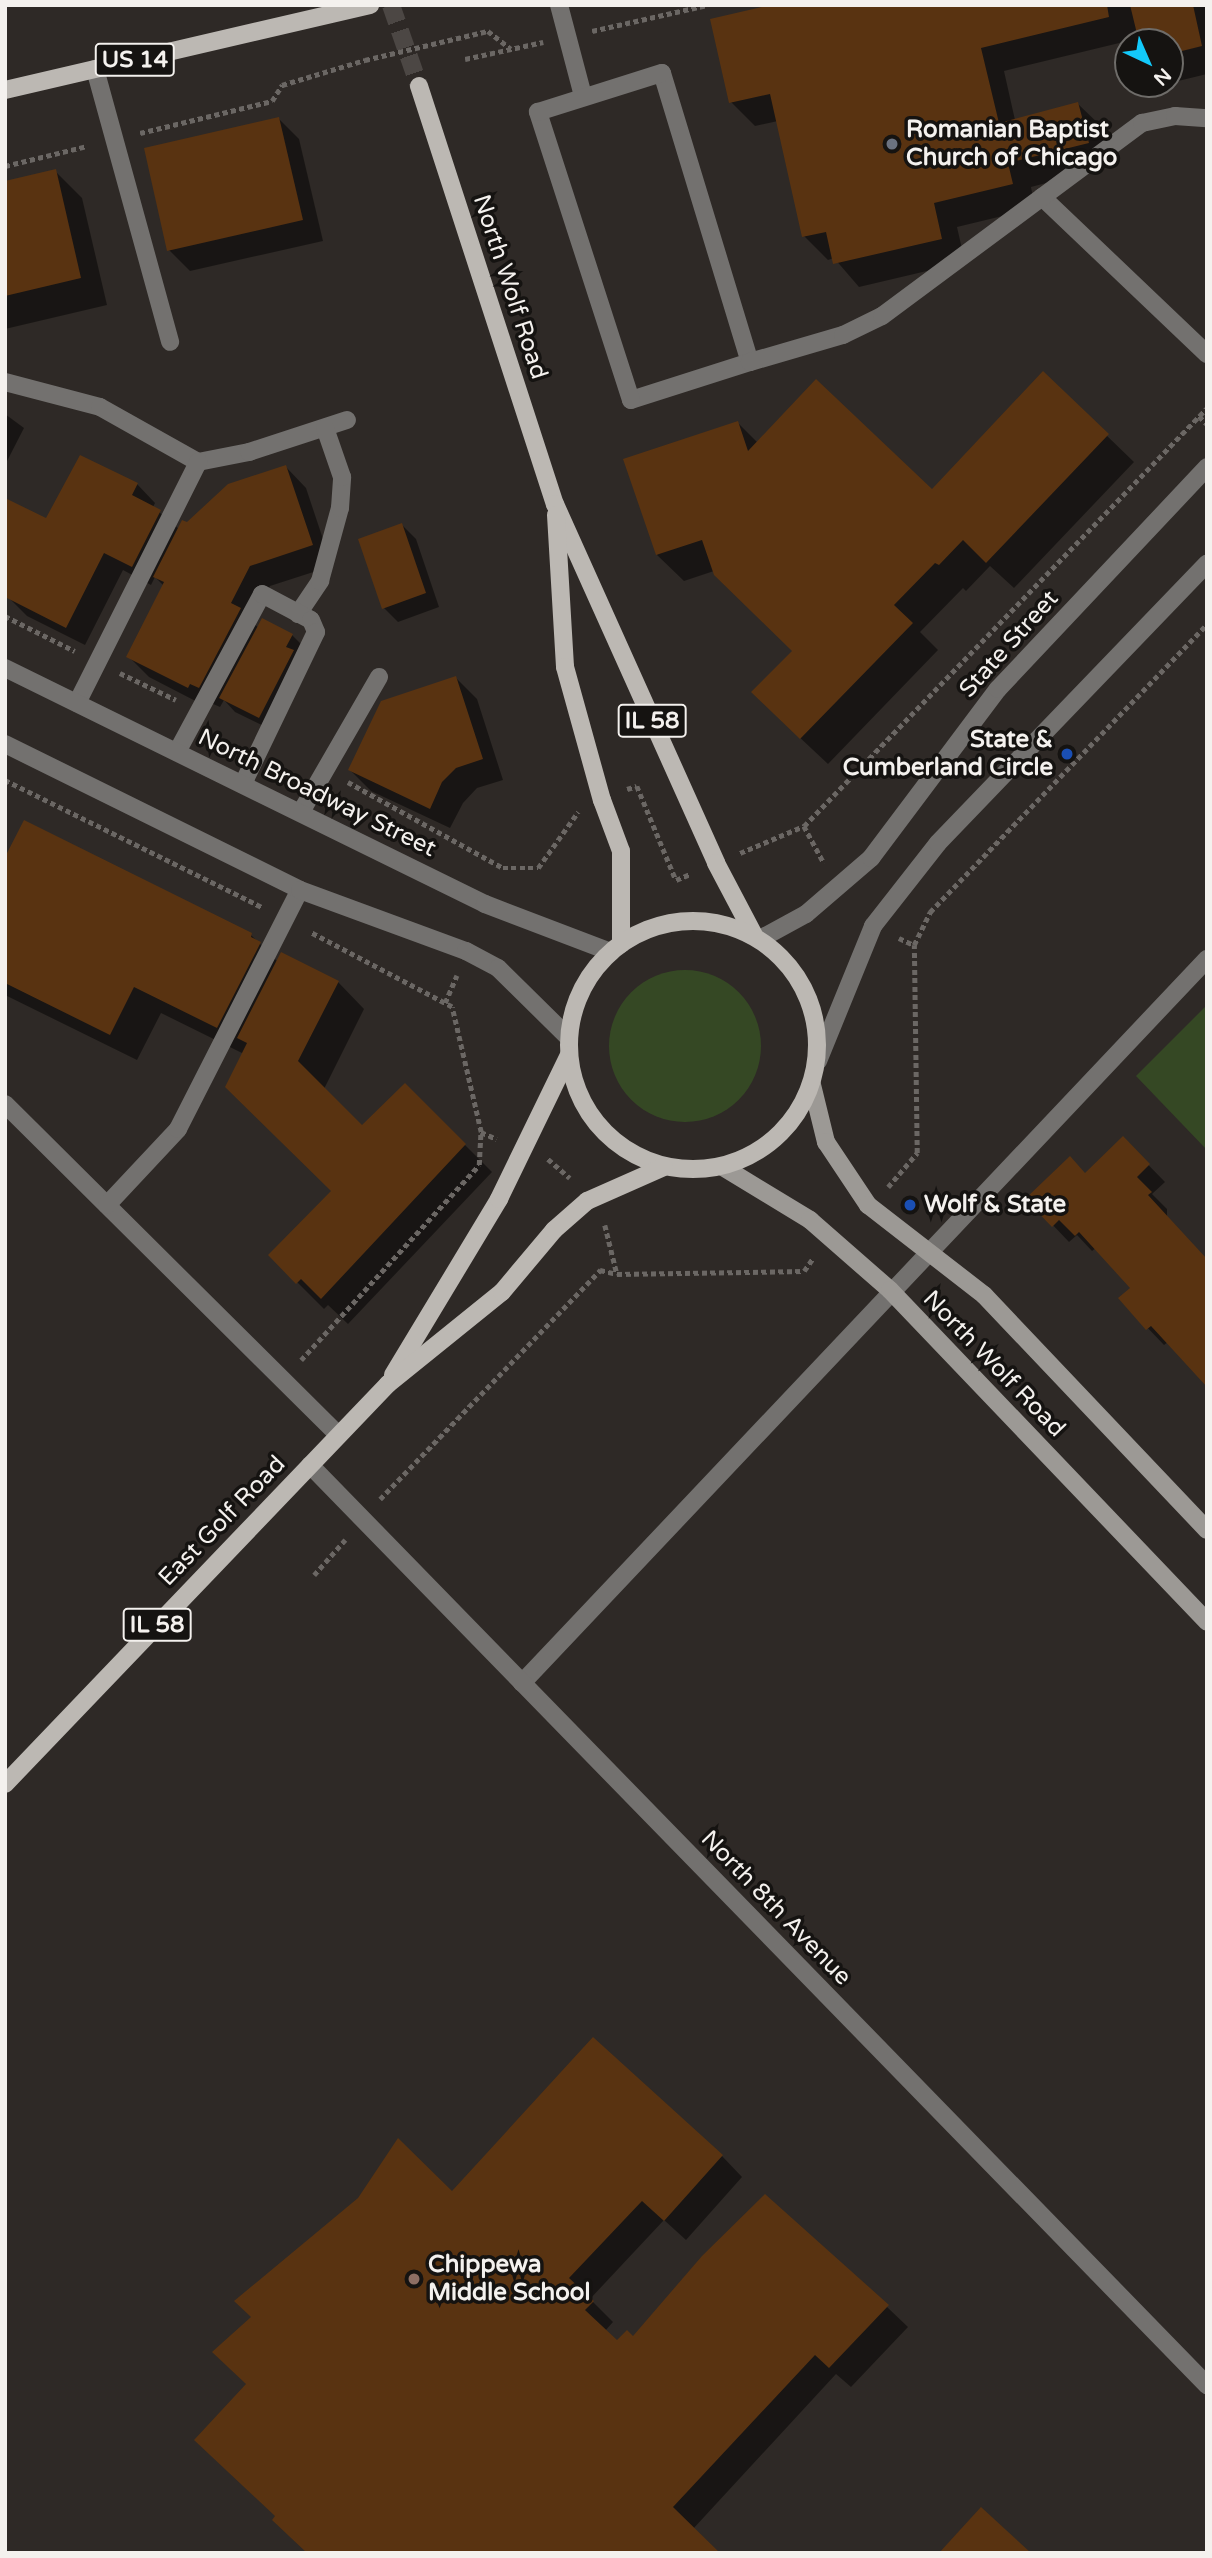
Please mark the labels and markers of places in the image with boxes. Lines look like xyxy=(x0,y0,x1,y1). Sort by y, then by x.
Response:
place label: Romanian Baptist Church of Chicago xyxy=(906,116,1117,172)
marker: Romanian Baptist Church of Chicago xyxy=(884,136,900,152)
place label: State & Cumberland Circle xyxy=(843,726,1053,782)
marker: State & Cumberland Circle xyxy=(1059,746,1075,762)
place label: Wolf & State xyxy=(924,1191,1066,1219)
marker: Wolf & State xyxy=(902,1197,918,1213)
place label: Chippewa Middle School xyxy=(428,2251,590,2307)
marker: Chippewa Middle School xyxy=(406,2271,422,2287)

